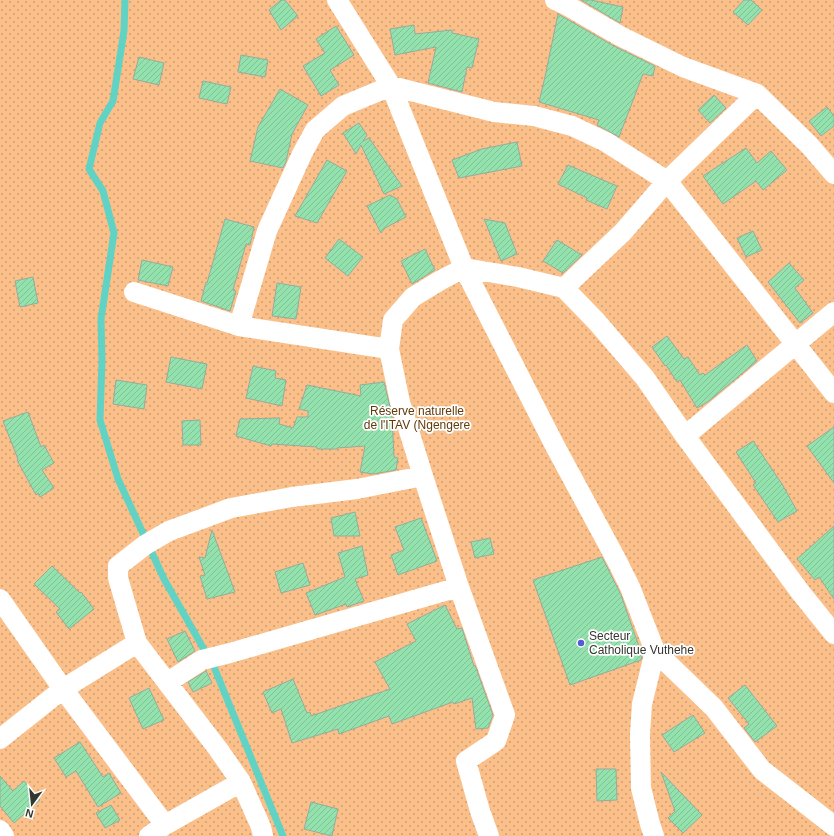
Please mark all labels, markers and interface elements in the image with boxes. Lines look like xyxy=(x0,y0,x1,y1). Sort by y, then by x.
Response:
park label: Réserve naturelle de l'ITAV (Ngengere xyxy=(364,404,471,432)
place label: Secteur Catholique Vuthehe xyxy=(589,629,694,657)
marker: Secteur Catholique Vuthehe xyxy=(576,638,586,648)
north arrow xyxy=(12,784,52,824)
text: N xyxy=(24,807,35,820)

